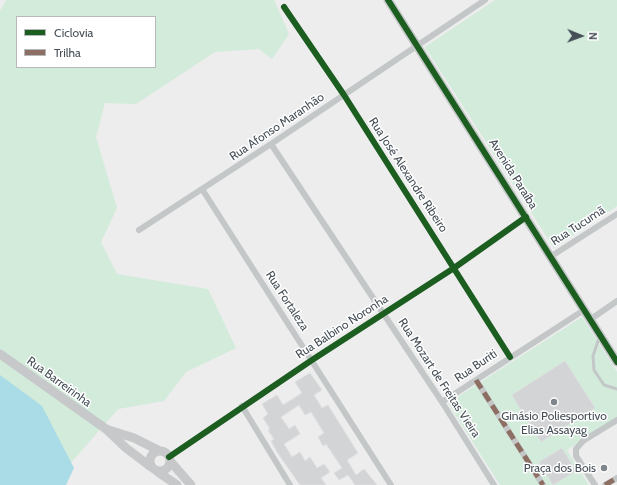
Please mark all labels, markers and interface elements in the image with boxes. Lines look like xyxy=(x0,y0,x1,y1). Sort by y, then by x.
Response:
legend xyxy=(16,16,156,68)
north arrow xyxy=(561,16,601,56)
text: Ciclovia xyxy=(54,25,93,40)
text: N xyxy=(586,32,600,40)
text: Trilha xyxy=(54,45,81,60)
street label: Rua Afonso Maranhão xyxy=(227,90,327,164)
street label: Rua José Alexandre Ribeiro xyxy=(366,115,450,235)
street label: Avenida Paraíba xyxy=(486,136,540,212)
street label: Rua Tucumã xyxy=(548,203,608,249)
street label: Rua Fortaleza xyxy=(262,269,312,333)
street label: Rua Balbino Noronha xyxy=(293,292,391,362)
street label: Rua Mozart de Freitas Vieira xyxy=(395,316,483,440)
street label: Rua Buriti xyxy=(452,347,500,385)
street label: Rua Barreirinha xyxy=(24,354,94,410)
marker: Ginásio Poliesportivo Elias Assayag xyxy=(549,397,559,407)
place label: Ginásio Poliesportivo Elias Assayag xyxy=(501,409,607,437)
place label: Praça dos Bois xyxy=(524,461,596,475)
marker: Praça dos Bois xyxy=(599,463,609,473)

